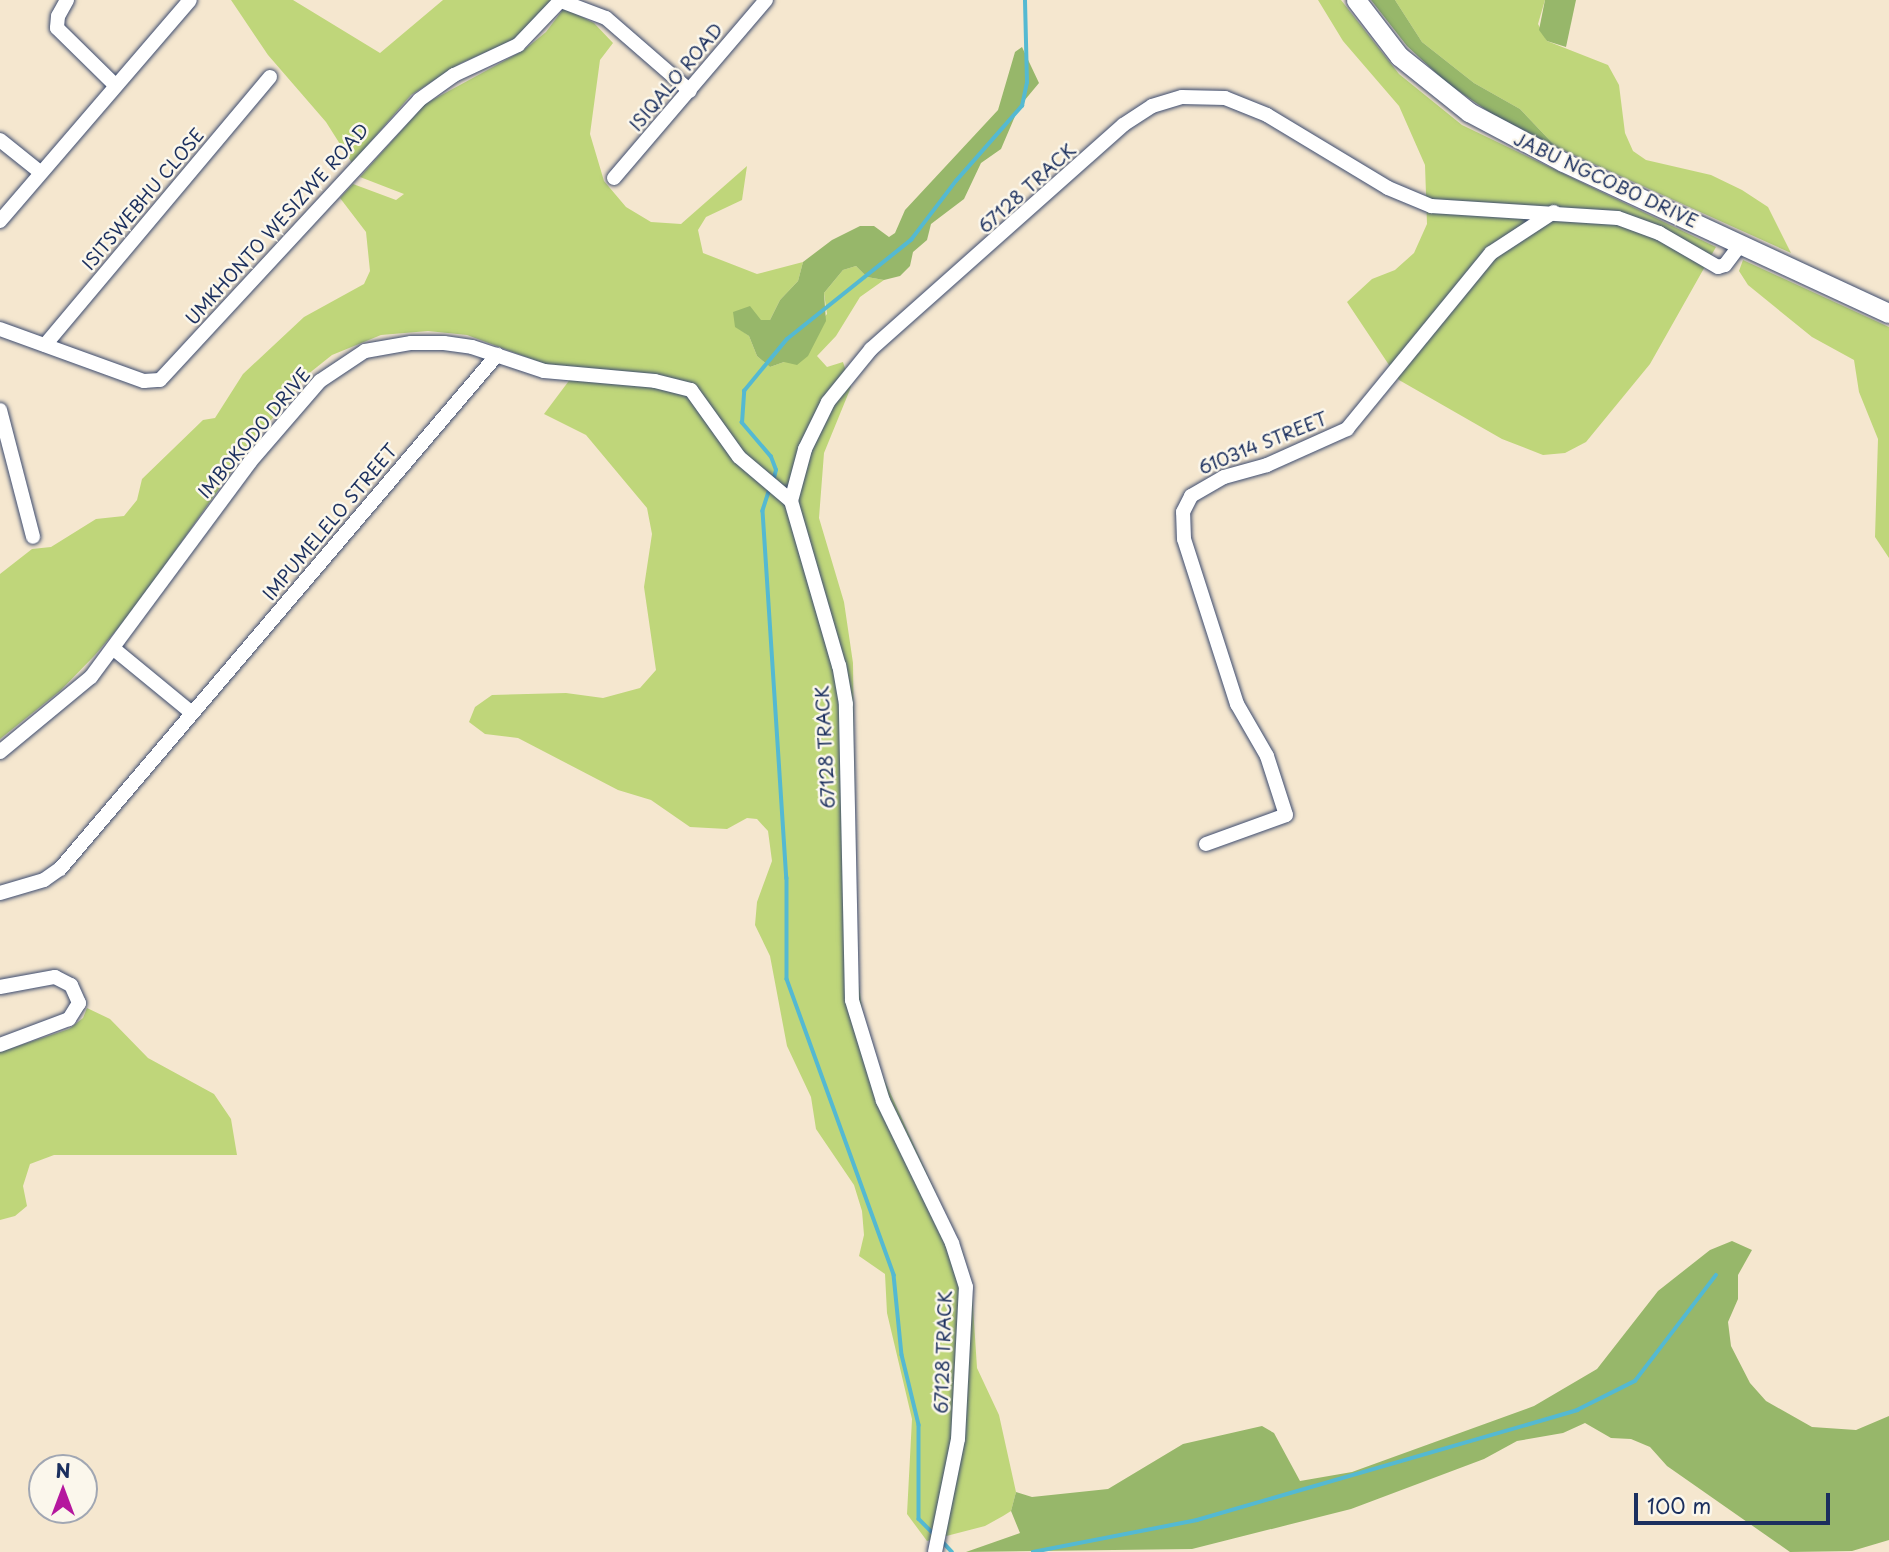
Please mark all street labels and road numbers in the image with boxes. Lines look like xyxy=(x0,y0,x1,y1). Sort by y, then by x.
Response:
street label: ISIQALO ROAD xyxy=(625,19,727,135)
street label: UMKHONTO WESIZWE ROAD xyxy=(181,119,373,329)
street label: ISITSWEBHU CLOSE xyxy=(77,123,209,275)
street label: JABU NGCOBO DRIVE xyxy=(1510,128,1702,232)
street label: 67128 TRACK xyxy=(974,139,1080,237)
street label: IMBOKODO DRIVE xyxy=(193,363,315,503)
street label: 610314 STREET xyxy=(1195,407,1331,479)
street label: IMPUMELELO STREET xyxy=(258,439,402,605)
street label: 67128 TRACK xyxy=(811,685,839,809)
street label: 67128 TRACK xyxy=(930,1290,956,1414)

